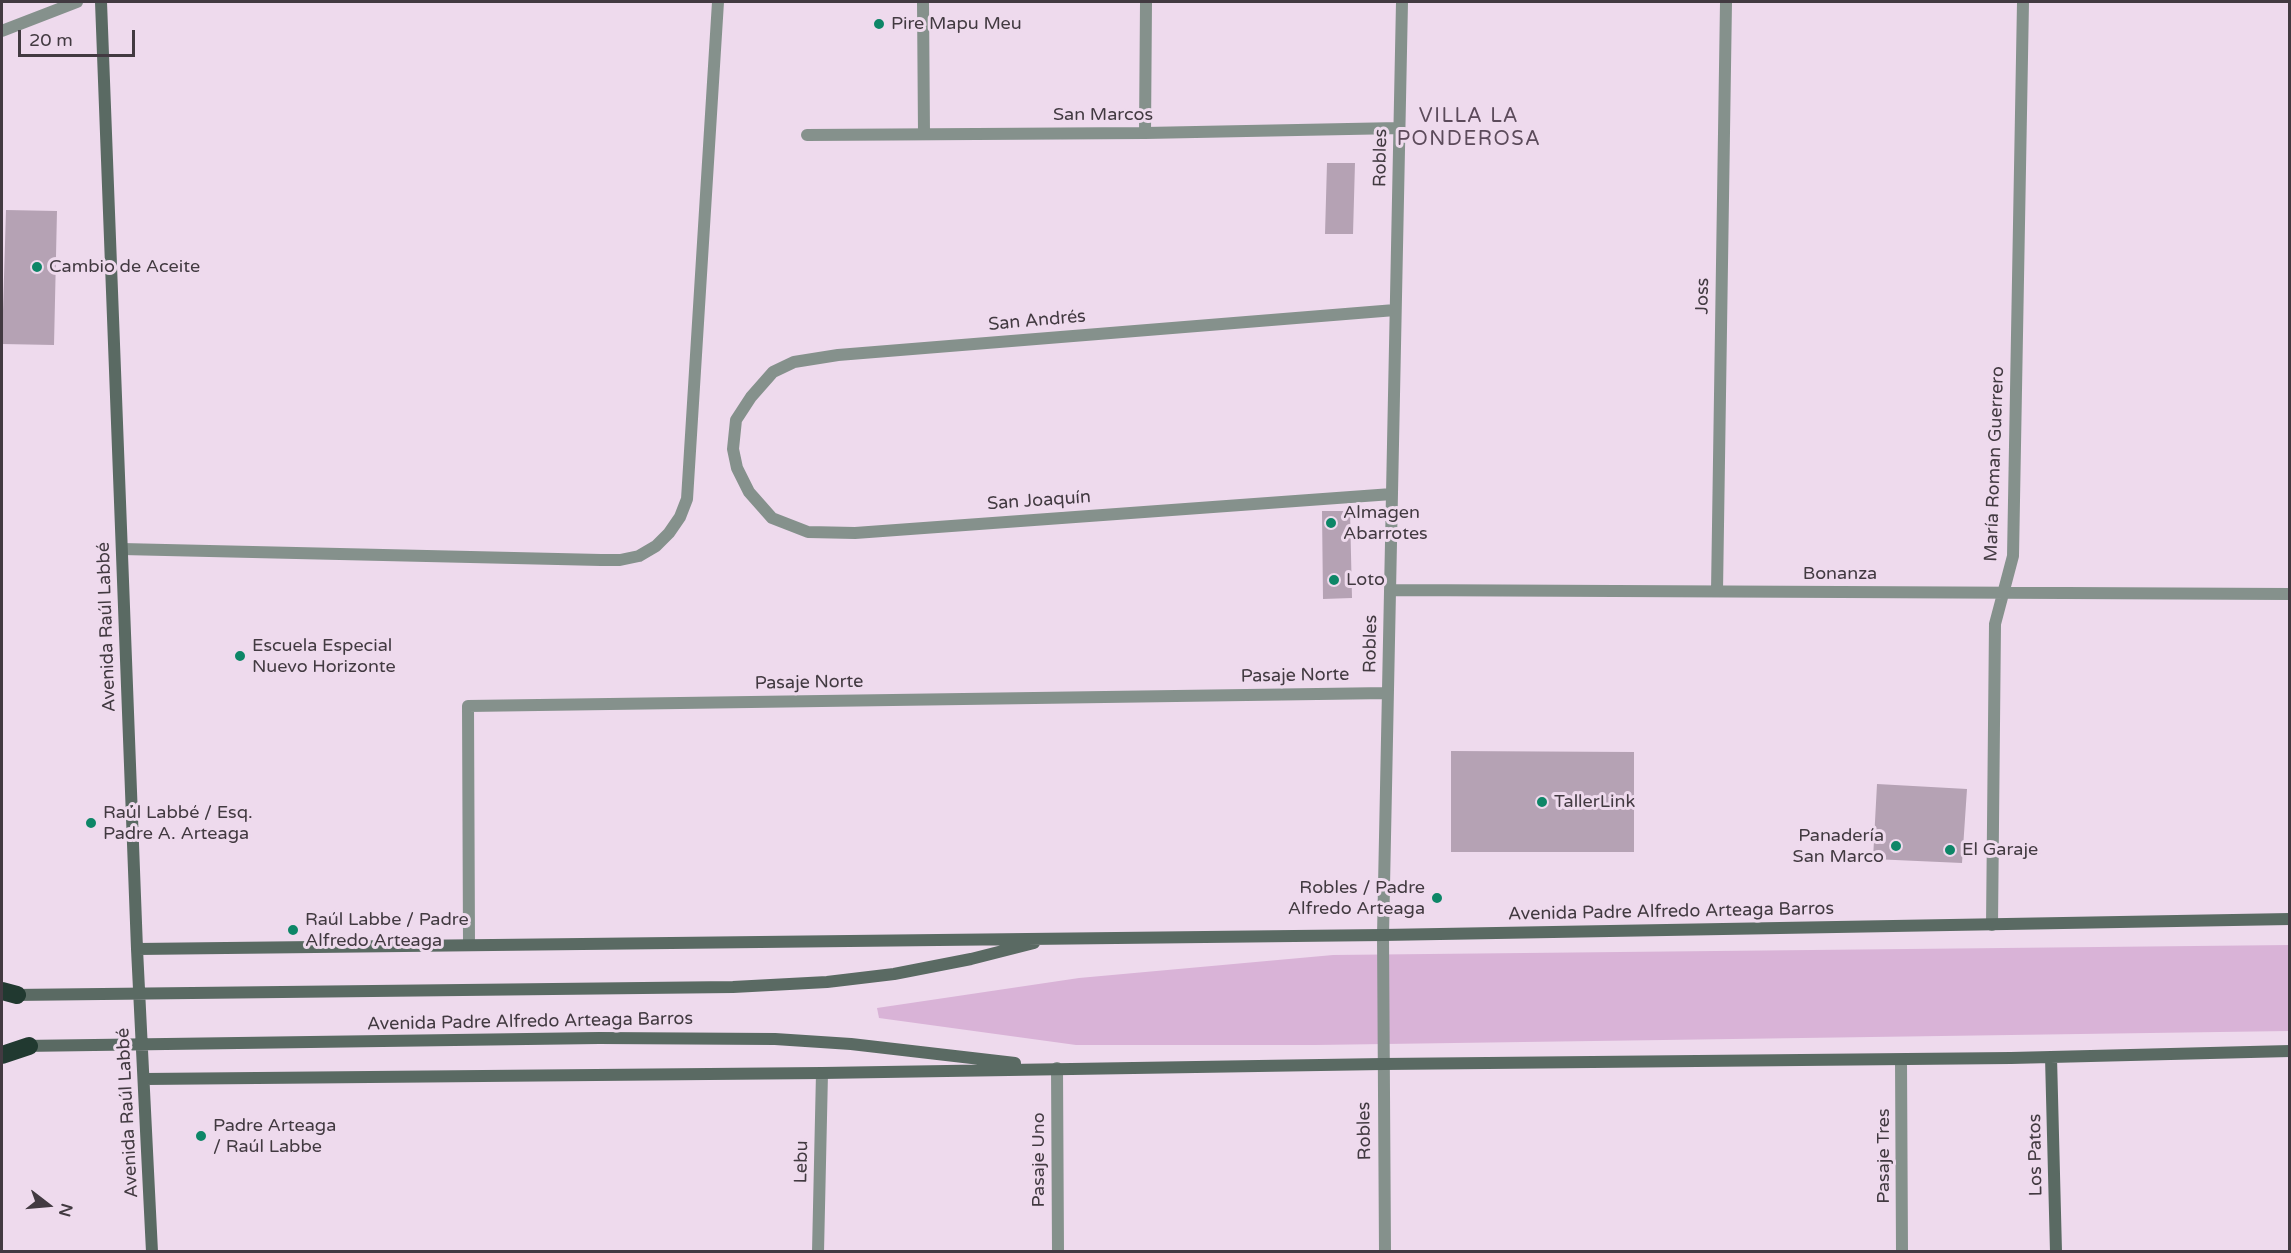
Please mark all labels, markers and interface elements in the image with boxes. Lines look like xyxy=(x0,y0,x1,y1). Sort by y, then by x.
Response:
place label: Pire Mapu Meu xyxy=(891,13,1022,35)
marker: Pire Mapu Meu xyxy=(872,17,886,31)
scale bar xyxy=(21,18,138,56)
text: 20 m xyxy=(29,29,73,51)
street label: San Marcos xyxy=(1053,104,1153,126)
district label: VILLA LA PONDEROSA xyxy=(1397,105,1541,152)
street label: Robles xyxy=(1370,129,1392,187)
place label: Cambio de Aceite xyxy=(49,256,200,278)
marker: Cambio de Aceite xyxy=(30,260,44,274)
street label: Joss xyxy=(1692,278,1714,314)
street label: San Andrés xyxy=(987,306,1087,336)
street label: María Roman Guerrero xyxy=(1981,366,2009,562)
street label: San Joaquín xyxy=(986,487,1092,515)
place label: Almagen Abarrotes xyxy=(1343,502,1428,544)
marker: Almagen Abarrotes xyxy=(1324,516,1338,530)
street label: Avenida Raúl Labbé xyxy=(93,541,121,713)
street label: Bonanza xyxy=(1803,563,1877,585)
place label: Loto xyxy=(1346,569,1385,591)
marker: Loto xyxy=(1327,573,1341,587)
street label: Robles xyxy=(1360,615,1382,673)
place label: Escuela Especial Nuevo Horizonte xyxy=(252,635,396,678)
marker: Escuela Especial Nuevo Horizonte xyxy=(233,649,247,663)
street label: Pasaje Norte xyxy=(1240,664,1350,688)
street label: Pasaje Norte xyxy=(754,671,864,695)
place label: TallerLink xyxy=(1554,791,1635,813)
marker: TallerLink xyxy=(1535,795,1549,809)
place label: Raúl Labbé / Esq. Padre A. Arteaga xyxy=(103,802,253,844)
marker: Raúl Labbé / Esq. Padre A. Arteaga xyxy=(84,816,98,830)
place label: Panadería San Marco xyxy=(1793,825,1884,868)
marker: Panadería San Marco xyxy=(1889,839,1903,853)
place label: El Garaje xyxy=(1962,839,2038,861)
marker: El Garaje xyxy=(1943,843,1957,857)
place label: Robles / Padre Alfredo Arteaga xyxy=(1288,877,1425,920)
marker: Robles / Padre Alfredo Arteaga xyxy=(1430,891,1444,905)
street label: Avenida Padre Alfredo Arteaga Barros xyxy=(1508,898,1834,926)
place label: Raúl Labbe / Padre Alfredo Arteaga xyxy=(305,909,469,952)
marker: Raúl Labbe / Padre Alfredo Arteaga xyxy=(286,923,300,937)
street label: Avenida Padre Alfredo Arteaga Barros xyxy=(367,1008,693,1036)
street label: Avenida Raúl Labbé xyxy=(113,1027,143,1199)
street label: Robles xyxy=(1354,1102,1376,1160)
street label: Pasaje Tres xyxy=(1873,1108,1895,1204)
street label: Pasaje Uno xyxy=(1028,1112,1050,1208)
street label: Los Patos xyxy=(2024,1114,2048,1196)
place label: Padre Arteaga / Raúl Labbe xyxy=(213,1115,336,1158)
marker: Padre Arteaga / Raúl Labbe xyxy=(194,1129,208,1143)
street label: Lebu xyxy=(791,1140,813,1184)
north arrow xyxy=(18,1175,78,1235)
text: N xyxy=(54,1201,77,1219)

